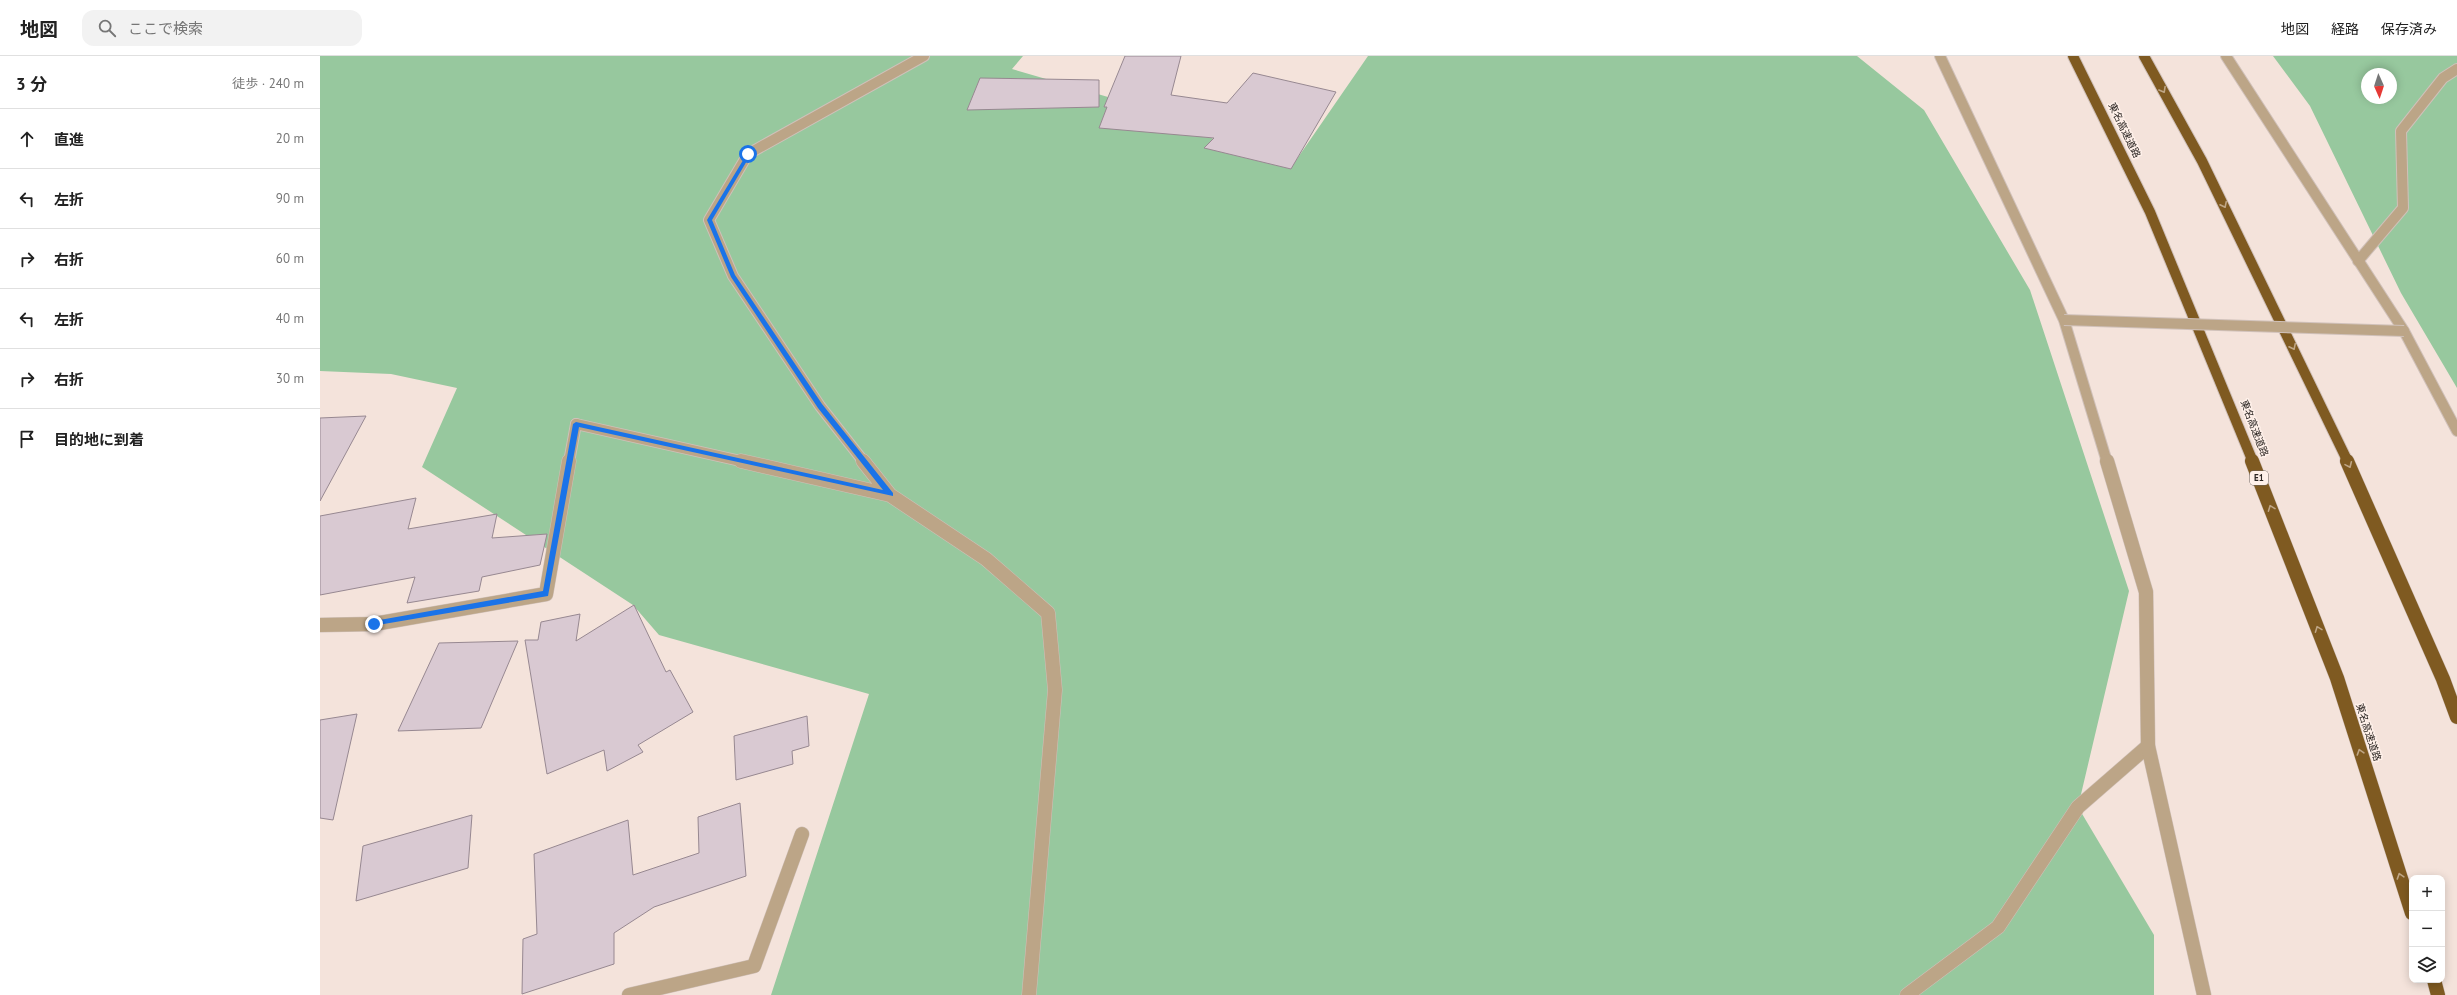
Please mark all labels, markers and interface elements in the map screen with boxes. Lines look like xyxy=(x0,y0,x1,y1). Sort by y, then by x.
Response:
search box xyxy=(82,10,362,46)
text: 地図 xyxy=(20,17,58,41)
icon: search xyxy=(96,17,118,39)
text: ここで検索 xyxy=(128,19,203,38)
text: 地図 xyxy=(2281,20,2309,38)
text: 経路 xyxy=(2331,20,2359,38)
text: 保存済み xyxy=(2381,20,2437,38)
north arrow xyxy=(2361,68,2397,104)
text: 3 分 xyxy=(16,73,47,95)
text: 徒歩 · 240 m xyxy=(232,75,304,92)
one-way arrow xyxy=(2158,86,2166,93)
street label: 東名高速道路 xyxy=(2106,100,2144,160)
icon: ahead xyxy=(16,128,38,150)
text: 直進 xyxy=(54,130,84,149)
text: 20 m xyxy=(276,130,304,147)
route start xyxy=(739,145,757,163)
icon: left xyxy=(16,188,38,210)
text: 左折 xyxy=(54,190,84,209)
text: 90 m xyxy=(276,190,304,207)
one-way arrow xyxy=(2219,201,2226,209)
icon: right xyxy=(16,248,38,270)
text: 右折 xyxy=(54,250,84,269)
text: 60 m xyxy=(276,250,304,267)
icon: left xyxy=(16,308,38,330)
text: 左折 xyxy=(54,310,84,329)
text: 40 m xyxy=(276,310,304,327)
one-way arrow xyxy=(2288,343,2296,350)
icon: right xyxy=(16,368,38,390)
text: 右折 xyxy=(54,370,84,389)
text: 30 m xyxy=(276,370,304,387)
street label: 東名高速道路 xyxy=(2238,398,2271,459)
icon: arrive xyxy=(16,428,38,450)
text: 目的地に到着 xyxy=(54,430,144,449)
one-way arrow xyxy=(2344,460,2352,468)
road number: E1 xyxy=(2250,471,2268,485)
one-way arrow xyxy=(2267,505,2275,512)
route end xyxy=(365,615,383,633)
one-way arrow xyxy=(2314,626,2322,633)
street label: 東名高速道路 xyxy=(2353,702,2384,763)
one-way arrow xyxy=(2357,749,2365,756)
one-way arrow xyxy=(2396,872,2405,879)
map controls xyxy=(2409,875,2445,983)
button: + xyxy=(2409,875,2445,911)
button: − xyxy=(2409,911,2445,947)
button: layers xyxy=(2409,947,2445,983)

